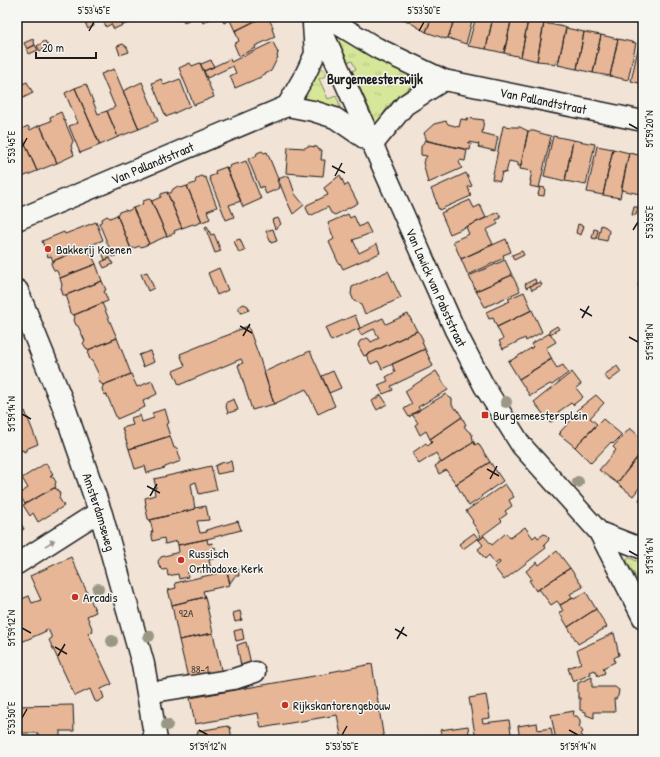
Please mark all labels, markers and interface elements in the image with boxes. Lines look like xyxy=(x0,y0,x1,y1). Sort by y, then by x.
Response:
text: 5°53'45"E xyxy=(78,4,111,17)
text: 5°53'50"E xyxy=(407,4,441,17)
scale bar xyxy=(36,34,96,60)
text: 20 m xyxy=(42,39,64,56)
district label: Burgemeesterswijk xyxy=(327,69,423,90)
street label: Van Pallandtstraat xyxy=(498,83,589,118)
text: 51°59'20"N xyxy=(643,110,656,148)
text: 5°53'45"E xyxy=(5,130,18,163)
street label: Van Pallandtstraat xyxy=(108,137,197,188)
text: 5°53'55"E xyxy=(643,205,656,238)
street label: Van Lawick van Pabststraat xyxy=(402,225,471,350)
place label: Bakkerij Koenen xyxy=(56,240,132,258)
marker: Bakkerij Koenen xyxy=(43,244,53,254)
text: 51°59'18"N xyxy=(643,324,656,360)
text: 51°59'14"N xyxy=(5,396,18,432)
place label: Burgemeestersplein xyxy=(493,406,588,424)
marker: Burgemeestersplein xyxy=(480,410,490,420)
street label: Amsterdamseweg xyxy=(78,470,120,553)
text: 51°59'16"N xyxy=(643,538,656,574)
one-way arrow xyxy=(45,539,55,547)
place label: Russisch Orthodoxe Kerk xyxy=(189,544,264,577)
marker: Russisch Orthodoxe Kerk xyxy=(176,555,186,565)
place label: Arcadis xyxy=(83,588,117,606)
marker: Arcadis xyxy=(70,592,80,602)
house number: 92A xyxy=(179,606,194,620)
text: 51°59'12"N xyxy=(5,610,18,646)
house number: 88-1 xyxy=(191,662,209,676)
place label: Rijkskantorengebouw xyxy=(293,696,390,714)
marker: Rijkskantorengebouw xyxy=(280,700,290,710)
text: 5°53'50"E xyxy=(5,701,18,735)
text: 51°59'12"N xyxy=(190,740,226,753)
text: 5°53'55"E xyxy=(326,740,359,753)
text: 51°59'14"N xyxy=(560,740,596,753)

